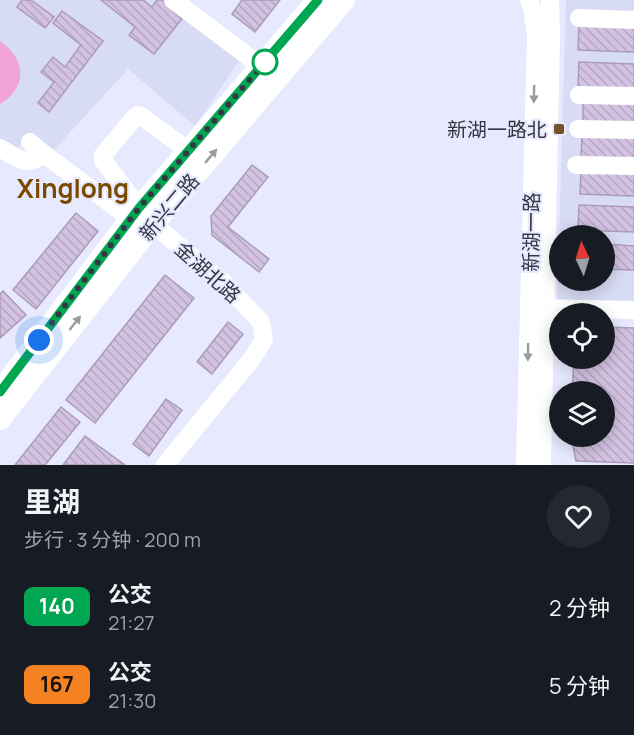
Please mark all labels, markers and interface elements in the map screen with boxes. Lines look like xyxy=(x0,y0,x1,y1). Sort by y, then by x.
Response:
unlabelled marker xyxy=(252,49,278,75)
one-way arrow xyxy=(530,84,539,103)
place label: 新湖一路北 xyxy=(447,116,547,143)
marker: 新湖一路北 xyxy=(552,122,566,136)
one-way arrow xyxy=(204,149,217,164)
street label: 新兴二路 xyxy=(133,168,205,246)
district label: Xinglong xyxy=(17,170,129,206)
street label: 新湖一路 xyxy=(517,192,545,272)
north arrow xyxy=(549,225,615,291)
map controls xyxy=(549,225,615,447)
street label: 金湖北路 xyxy=(169,235,247,309)
button: locate xyxy=(549,303,615,369)
one-way arrow xyxy=(69,315,82,331)
your location xyxy=(24,325,54,355)
one-way arrow xyxy=(523,342,533,361)
button: layers xyxy=(549,381,615,447)
text: 里湖 xyxy=(24,482,80,520)
button: heart xyxy=(547,485,610,548)
text: 步行 · 3 分钟 · 200 m xyxy=(24,526,201,553)
text: 公交 xyxy=(108,579,152,609)
text: 140 xyxy=(39,592,75,620)
text: 2 分钟 xyxy=(549,593,610,623)
text: 21:27 xyxy=(108,609,155,636)
text: 公交 xyxy=(108,657,152,687)
text: 167 xyxy=(40,670,74,698)
text: 5 分钟 xyxy=(549,671,610,701)
text: 21:30 xyxy=(108,687,156,714)

